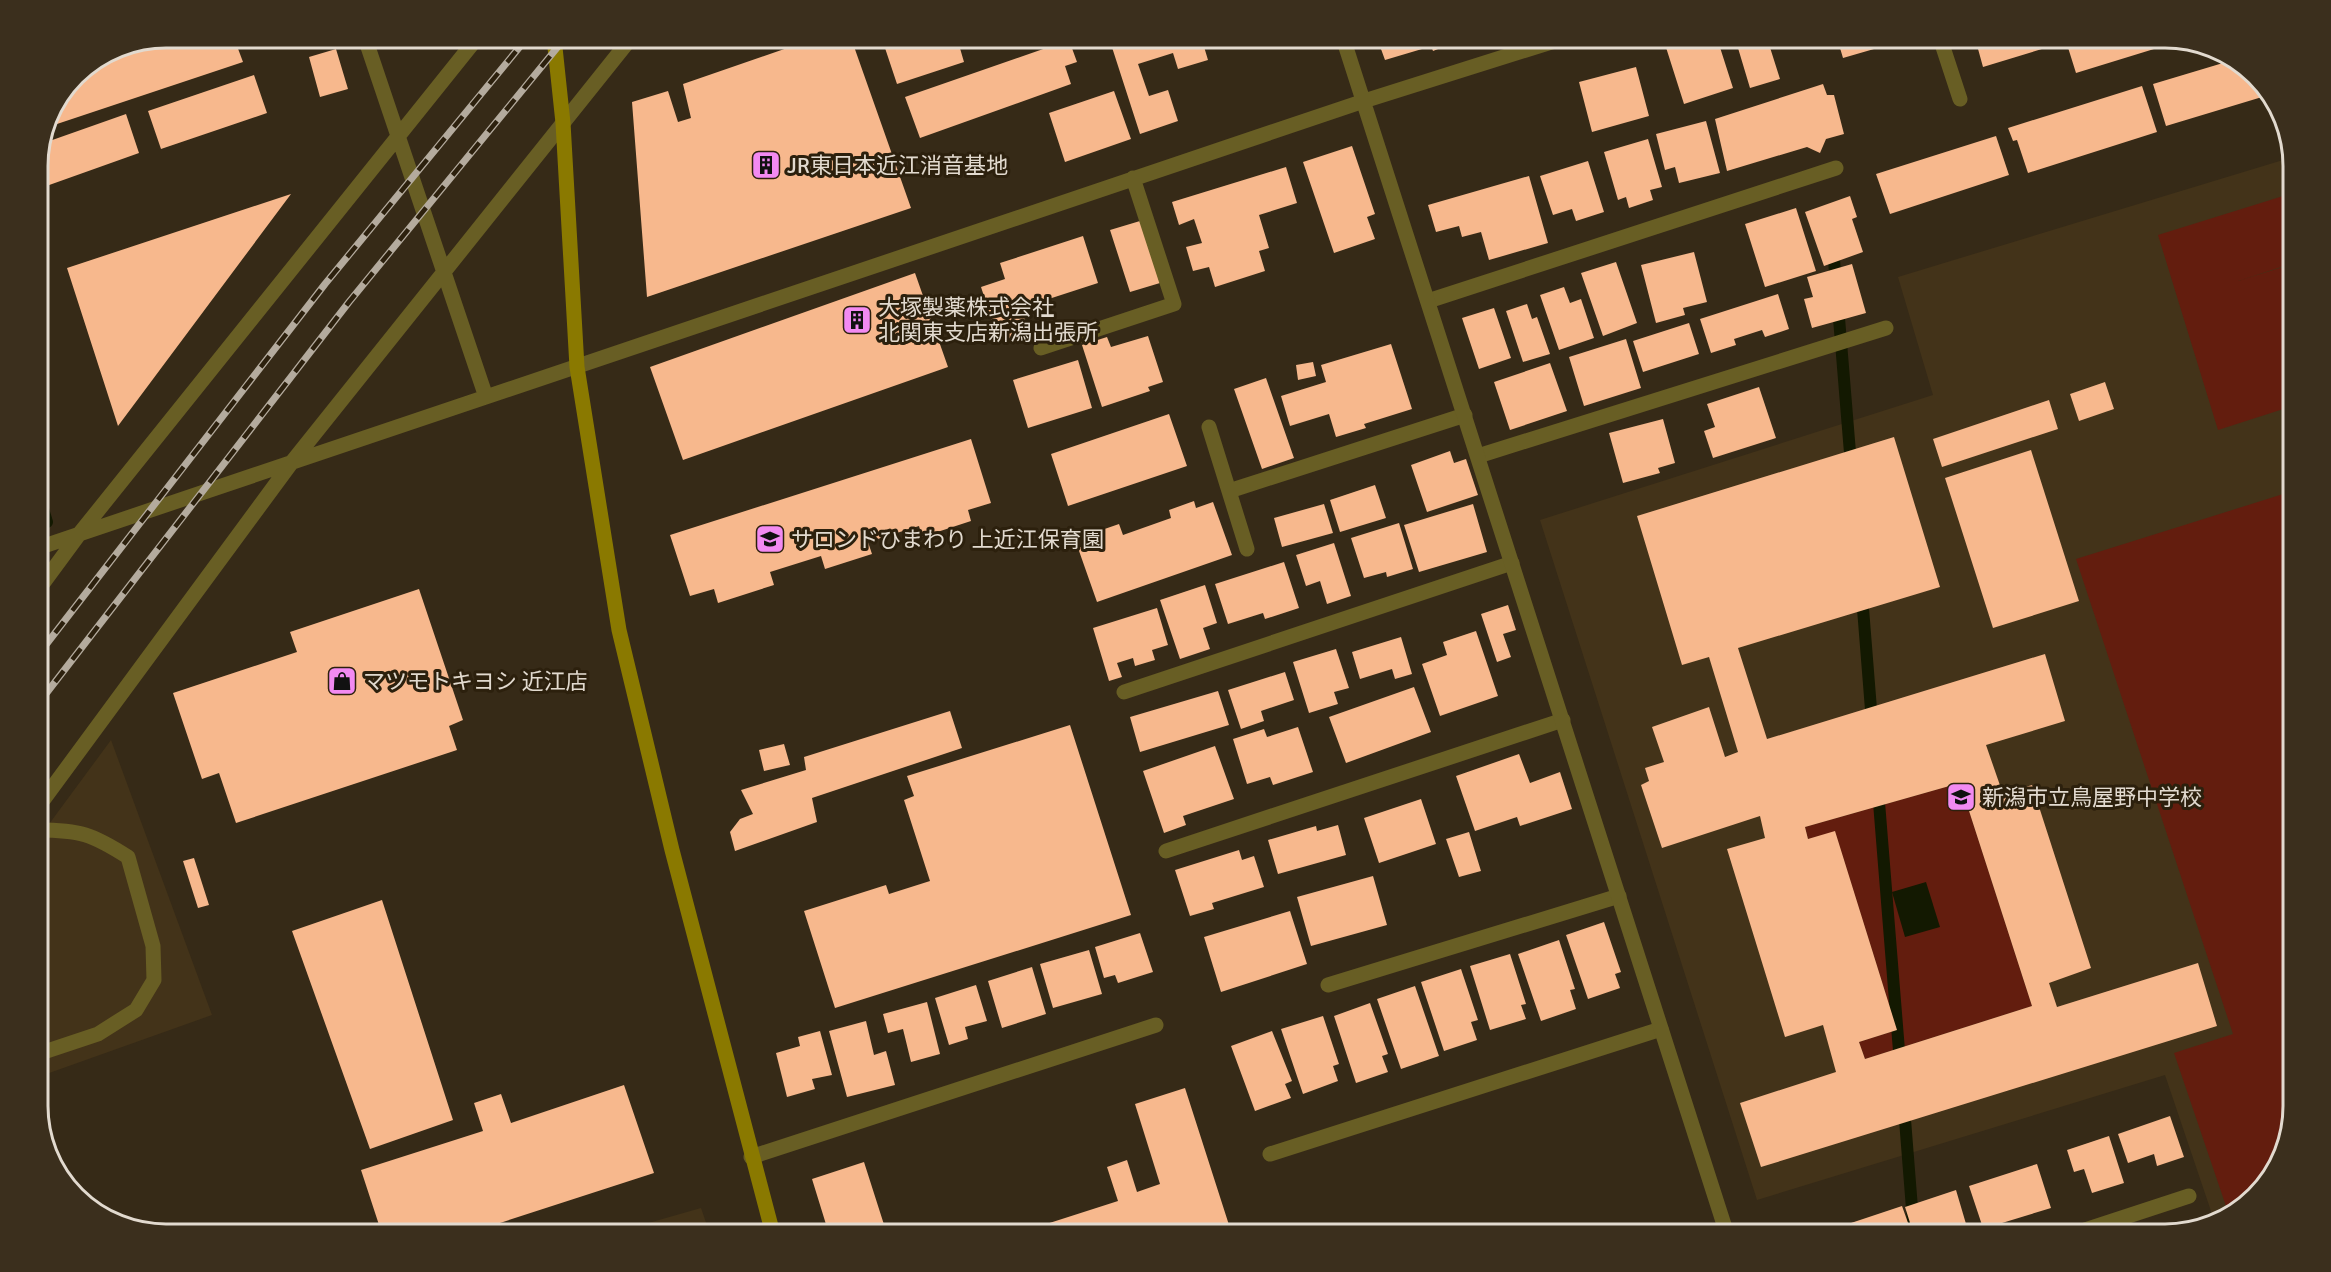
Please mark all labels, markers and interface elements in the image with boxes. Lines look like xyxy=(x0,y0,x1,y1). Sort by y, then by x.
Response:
building icon: JR東日本近江消音基地 xyxy=(750,149,782,181)
place label: JR東日本近江消音基地 xyxy=(787,152,1008,179)
place label: 大塚製薬株式会社 北関東支店新潟出張所 xyxy=(878,294,1098,346)
building icon: 大塚製薬株式会社 北関東支店新潟出張所 xyxy=(841,304,873,336)
school or university icon: サロンドひまわり 上近江保育園 xyxy=(754,523,786,555)
place label: サロンドひまわり 上近江保育園 xyxy=(791,526,1104,553)
shop icon: マツモトキヨシ 近江店 xyxy=(326,665,358,697)
place label: マツモトキヨシ 近江店 xyxy=(363,668,588,695)
school or university icon: 新潟市立鳥屋野中学校 xyxy=(1945,781,1977,813)
place label: 新潟市立鳥屋野中学校 xyxy=(1982,784,2202,811)

